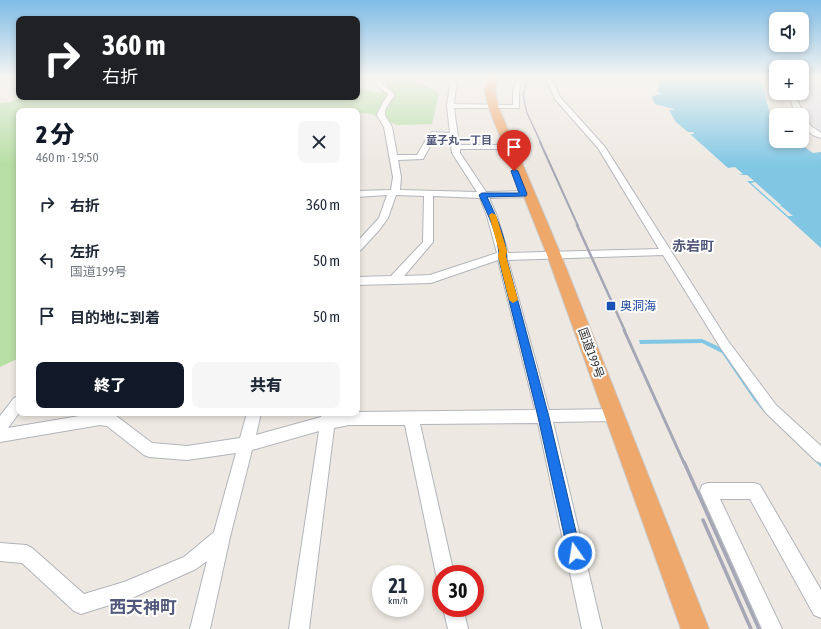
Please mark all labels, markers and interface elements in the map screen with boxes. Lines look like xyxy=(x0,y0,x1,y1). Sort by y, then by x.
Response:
map controls xyxy=(769,12,809,148)
button: sound xyxy=(769,12,809,52)
text: 360 m xyxy=(102,29,165,61)
icon: right xyxy=(36,32,88,84)
button: + xyxy=(769,60,809,100)
text: 右折 xyxy=(102,66,138,87)
button: − xyxy=(769,108,809,148)
text: 2 分 xyxy=(36,121,75,148)
button: close xyxy=(298,121,340,163)
pin xyxy=(497,130,531,171)
district label: 童子丸一丁目 xyxy=(426,134,492,146)
icon: arrive xyxy=(503,136,525,158)
text: 460 m · 19:50 xyxy=(36,150,99,165)
icon: right xyxy=(36,193,58,215)
text: 360 m xyxy=(306,196,340,213)
text: 右折 xyxy=(70,197,100,214)
district label: 赤岩町 xyxy=(672,238,714,254)
text: 左折 xyxy=(70,243,100,260)
icon: left xyxy=(36,249,58,271)
text: 50 m xyxy=(313,252,340,269)
text: 国道199号 xyxy=(70,264,127,279)
place label: 奥洞海 xyxy=(620,299,656,313)
marker: 奥洞海 xyxy=(605,300,617,312)
icon: arrive xyxy=(36,305,58,327)
text: 50 m xyxy=(313,308,340,325)
text: 目的地に到着 xyxy=(70,309,160,326)
street label: 国道199号 xyxy=(575,326,607,380)
button: 終了 xyxy=(36,362,184,408)
button: 共有 xyxy=(192,362,340,408)
position arrow xyxy=(554,532,596,574)
speed limit sign: 30 xyxy=(432,565,484,617)
text: 21 xyxy=(389,574,407,597)
text: km/h xyxy=(388,595,408,606)
district label: 西天神町 xyxy=(109,597,177,617)

